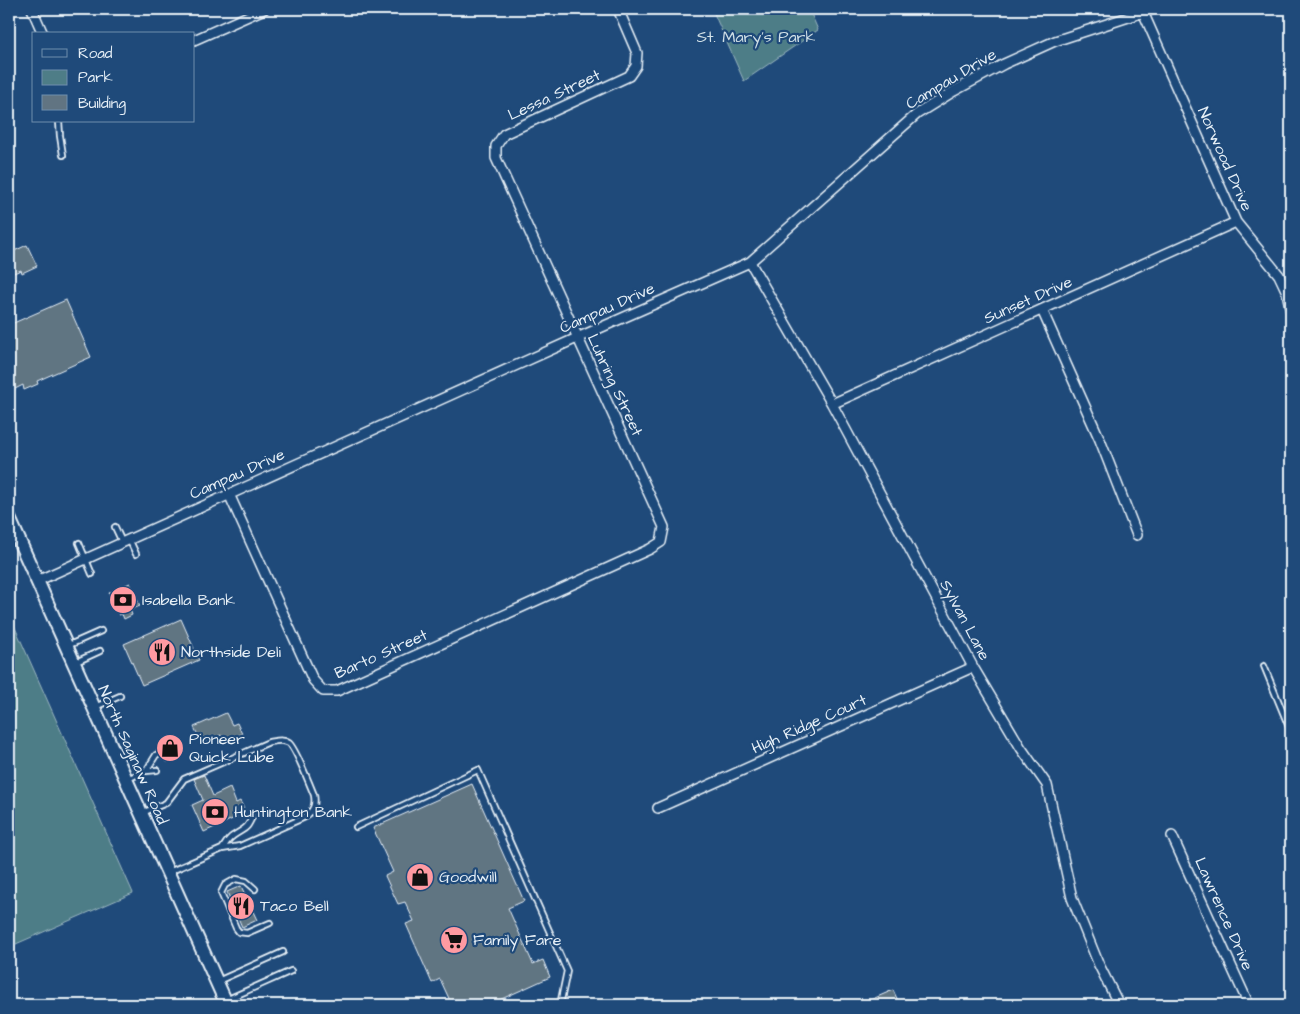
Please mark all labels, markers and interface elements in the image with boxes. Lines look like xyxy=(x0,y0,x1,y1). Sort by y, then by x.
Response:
park label: St. Mary's Park xyxy=(697,26,815,49)
legend xyxy=(32,32,195,122)
text: Road xyxy=(78,43,113,64)
street label: Campau Drive xyxy=(902,43,1001,115)
street label: Lessa Street xyxy=(504,64,604,126)
text: Park xyxy=(78,67,113,88)
text: Building xyxy=(78,93,126,115)
street label: Norwood Drive xyxy=(1192,103,1258,215)
street label: Sunset Drive xyxy=(980,271,1076,329)
street label: Campau Drive xyxy=(556,277,658,339)
street label: Luhring Street xyxy=(581,330,649,441)
street label: Campau Drive xyxy=(186,443,288,505)
street label: Sylvan Lane xyxy=(934,576,996,665)
bank icon: Isabella Bank xyxy=(108,585,138,615)
place label: Isabella Bank xyxy=(142,589,235,611)
street label: Barto Street xyxy=(331,623,431,684)
restaurant icon: Northside Deli xyxy=(147,637,177,667)
place label: Northside Deli xyxy=(181,641,282,663)
street label: North Saginaw Road xyxy=(92,682,174,828)
street label: High Ridge Court xyxy=(748,689,871,760)
place label: Pioneer Quick Lube xyxy=(189,728,275,768)
shop icon: Pioneer Quick Lube xyxy=(155,733,185,763)
bank icon: Huntington Bank xyxy=(200,797,230,827)
place label: Huntington Bank xyxy=(234,801,352,824)
street label: Lawrence Drive xyxy=(1189,854,1259,974)
shop icon: Goodwill xyxy=(405,862,435,892)
place label: Goodwill xyxy=(439,866,497,888)
restaurant icon: Taco Bell xyxy=(226,891,256,921)
place label: Taco Bell xyxy=(260,895,329,917)
supermarket icon: Family Fare xyxy=(439,925,469,955)
place label: Family Fare xyxy=(473,929,562,952)

